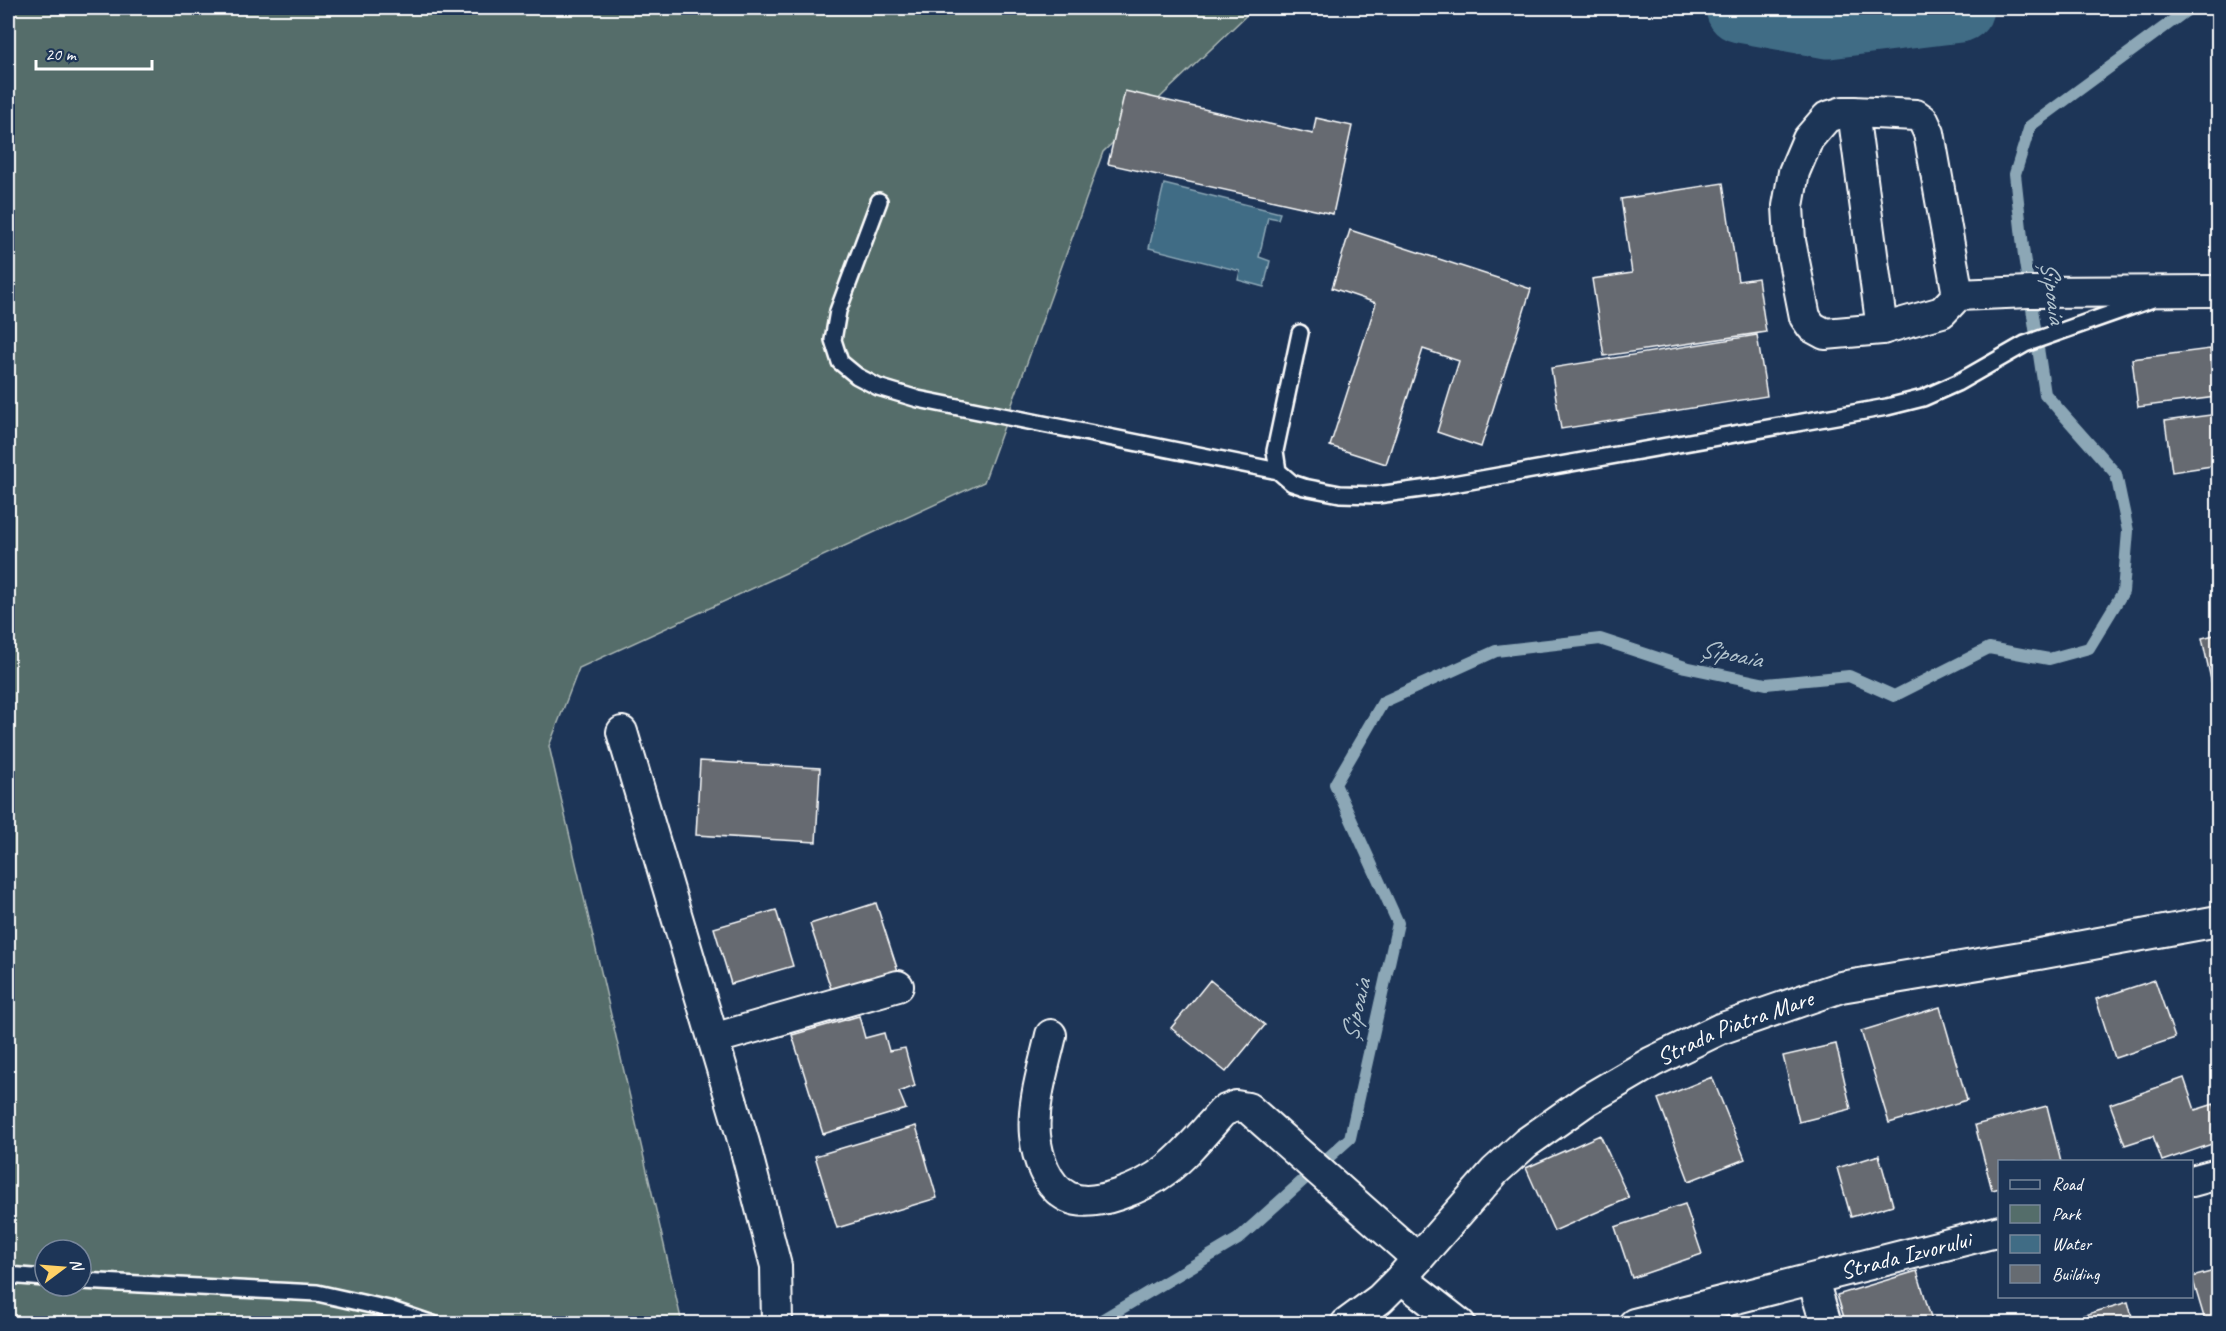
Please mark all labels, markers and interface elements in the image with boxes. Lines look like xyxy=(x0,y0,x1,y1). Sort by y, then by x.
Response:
scale bar xyxy=(36,33,152,71)
text: 20 m xyxy=(45,43,78,65)
water label: Șipoaia xyxy=(2033,259,2075,328)
water label: Șipoaia xyxy=(1697,631,1767,676)
water label: Șipoaia xyxy=(1332,973,1379,1044)
street label: Strada Piatra Mare xyxy=(1652,982,1819,1072)
legend xyxy=(1998,1160,2193,1298)
text: Road xyxy=(2052,1173,2085,1195)
text: Park xyxy=(2052,1203,2082,1225)
street label: Strada Izvorului xyxy=(1837,1223,1977,1286)
text: Water xyxy=(2052,1233,2093,1255)
north arrow xyxy=(33,1238,93,1298)
text: N xyxy=(65,1257,88,1275)
text: Building xyxy=(2052,1263,2101,1285)

